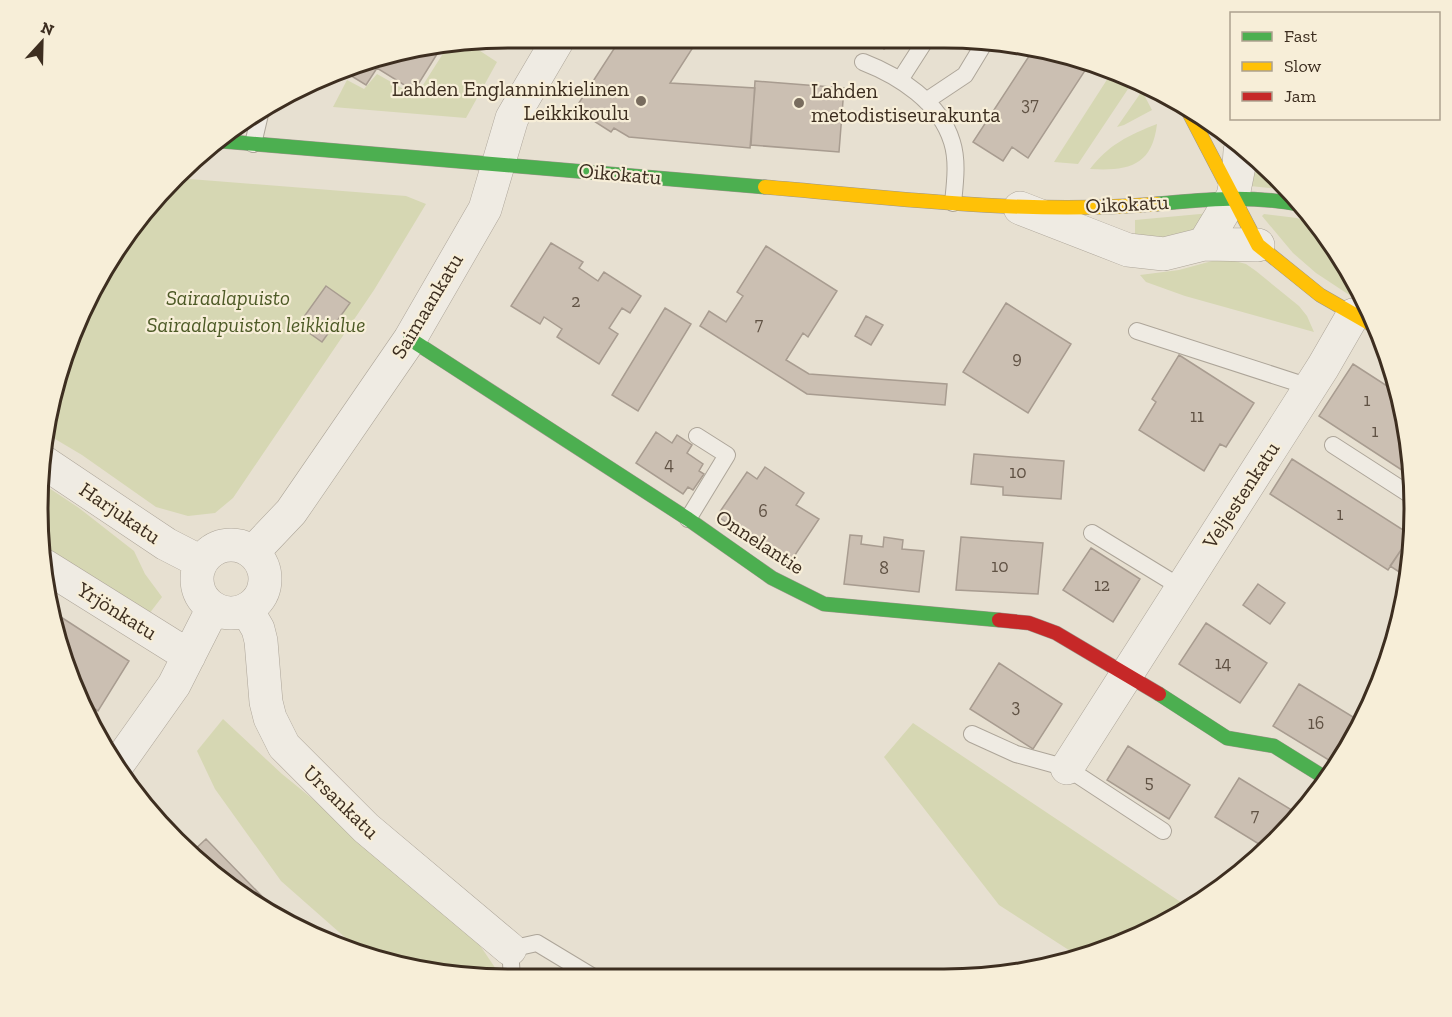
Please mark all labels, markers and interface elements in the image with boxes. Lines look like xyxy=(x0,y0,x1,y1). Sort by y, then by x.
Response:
north arrow xyxy=(12,12,72,72)
legend xyxy=(1230,12,1440,120)
text: N xyxy=(38,17,57,40)
text: Fast xyxy=(1284,25,1317,47)
text: Slow xyxy=(1284,55,1321,77)
place label: Lahden Englanninkielinen Leikkikoulu xyxy=(392,76,629,125)
place label: Lahden metodistiseurakunta xyxy=(811,78,1000,127)
text: Jam xyxy=(1284,85,1316,107)
house number: 37 xyxy=(1021,93,1039,115)
marker: Lahden Englanninkielinen Leikkikoulu xyxy=(634,94,648,108)
marker: Lahden metodistiseurakunta xyxy=(792,96,806,110)
street label: Oikokatu xyxy=(578,157,663,190)
street label: Oikokatu xyxy=(1085,189,1169,218)
street label: Saimaankatu xyxy=(385,248,468,363)
park label: Sairaalapuisto xyxy=(166,285,290,310)
house number: 2 xyxy=(571,290,581,312)
park label: Sairaalapuiston leikkialue xyxy=(147,312,366,337)
house number: 7 xyxy=(755,313,764,335)
house number: 9 xyxy=(1012,347,1022,369)
house number: 1 xyxy=(1364,389,1371,411)
house number: 11 xyxy=(1190,405,1204,427)
house number: 1 xyxy=(1372,420,1379,442)
street label: Veljestenkatu xyxy=(1196,436,1285,554)
house number: 4 xyxy=(664,453,674,475)
house number: 10 xyxy=(1009,461,1027,483)
street label: Harjukatu xyxy=(74,476,166,550)
house number: 6 xyxy=(758,500,768,522)
house number: 1 xyxy=(1337,503,1344,525)
street label: Onnelantie xyxy=(711,504,809,580)
house number: 10 xyxy=(991,555,1009,577)
house number: 8 xyxy=(879,557,889,579)
house number: 12 xyxy=(1094,574,1110,596)
street label: Yrjönkatu xyxy=(71,576,162,646)
house number: 14 xyxy=(1215,652,1232,674)
house number: 3 xyxy=(1012,695,1021,717)
house number: 16 xyxy=(1308,712,1324,734)
street label: Ursankatu xyxy=(298,760,385,844)
house number: 5 xyxy=(1144,771,1154,793)
house number: 7 xyxy=(1251,804,1260,826)

